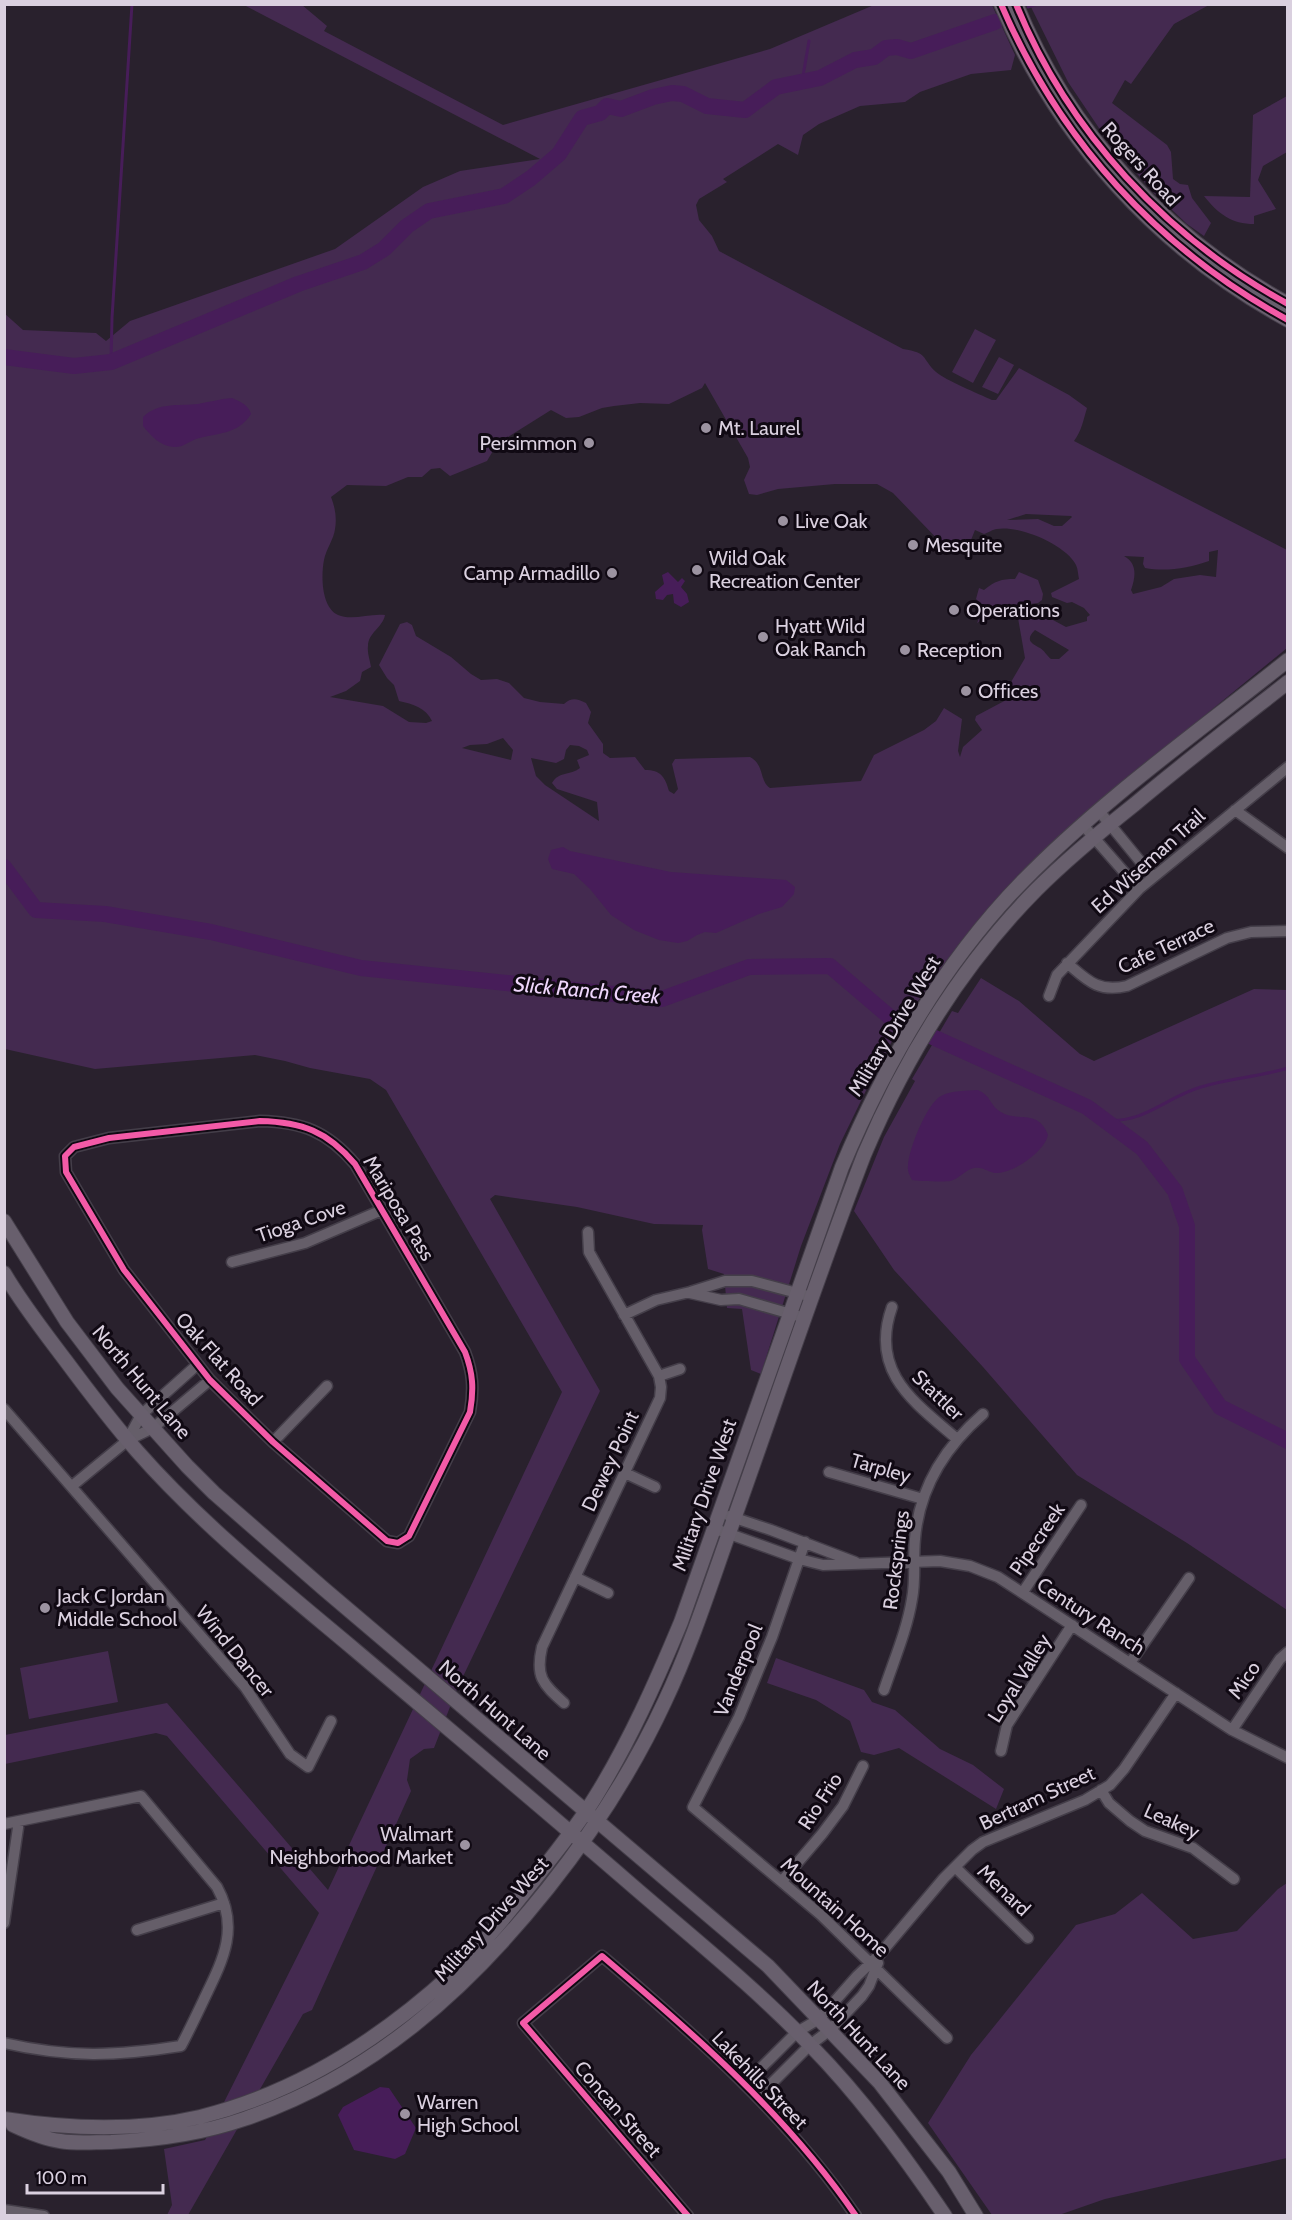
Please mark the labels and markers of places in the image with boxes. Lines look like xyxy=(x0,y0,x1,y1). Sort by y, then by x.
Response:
place label: Mt. Laurel xyxy=(718,416,801,440)
marker: Mt. Laurel xyxy=(699,421,713,435)
place label: Persimmon xyxy=(479,431,577,455)
marker: Persimmon xyxy=(582,436,596,450)
place label: Live Oak xyxy=(795,509,867,533)
marker: Live Oak xyxy=(776,514,790,528)
place label: Mesquite xyxy=(925,533,1002,557)
marker: Mesquite xyxy=(906,538,920,552)
place label: Wild Oak Recreation Center xyxy=(709,546,861,593)
place label: Camp Armadillo xyxy=(463,561,600,585)
marker: Wild Oak Recreation Center xyxy=(690,563,704,577)
marker: Camp Armadillo xyxy=(605,566,619,580)
place label: Operations xyxy=(966,598,1060,622)
marker: Operations xyxy=(947,603,961,617)
place label: Hyatt Wild Oak Ranch xyxy=(775,614,866,661)
marker: Hyatt Wild Oak Ranch xyxy=(756,630,770,644)
place label: Reception xyxy=(917,638,1002,662)
marker: Reception xyxy=(898,643,912,657)
place label: Offices xyxy=(978,679,1038,703)
marker: Offices xyxy=(959,684,973,698)
place label: Jack C Jordan Middle School xyxy=(56,1584,177,1631)
marker: Jack C Jordan Middle School xyxy=(38,1601,52,1615)
place label: Walmart Neighborhood Market xyxy=(270,1822,453,1869)
marker: Walmart Neighborhood Market xyxy=(458,1838,472,1852)
place label: Warren High School xyxy=(417,2090,519,2137)
marker: Warren High School xyxy=(398,2107,412,2121)

